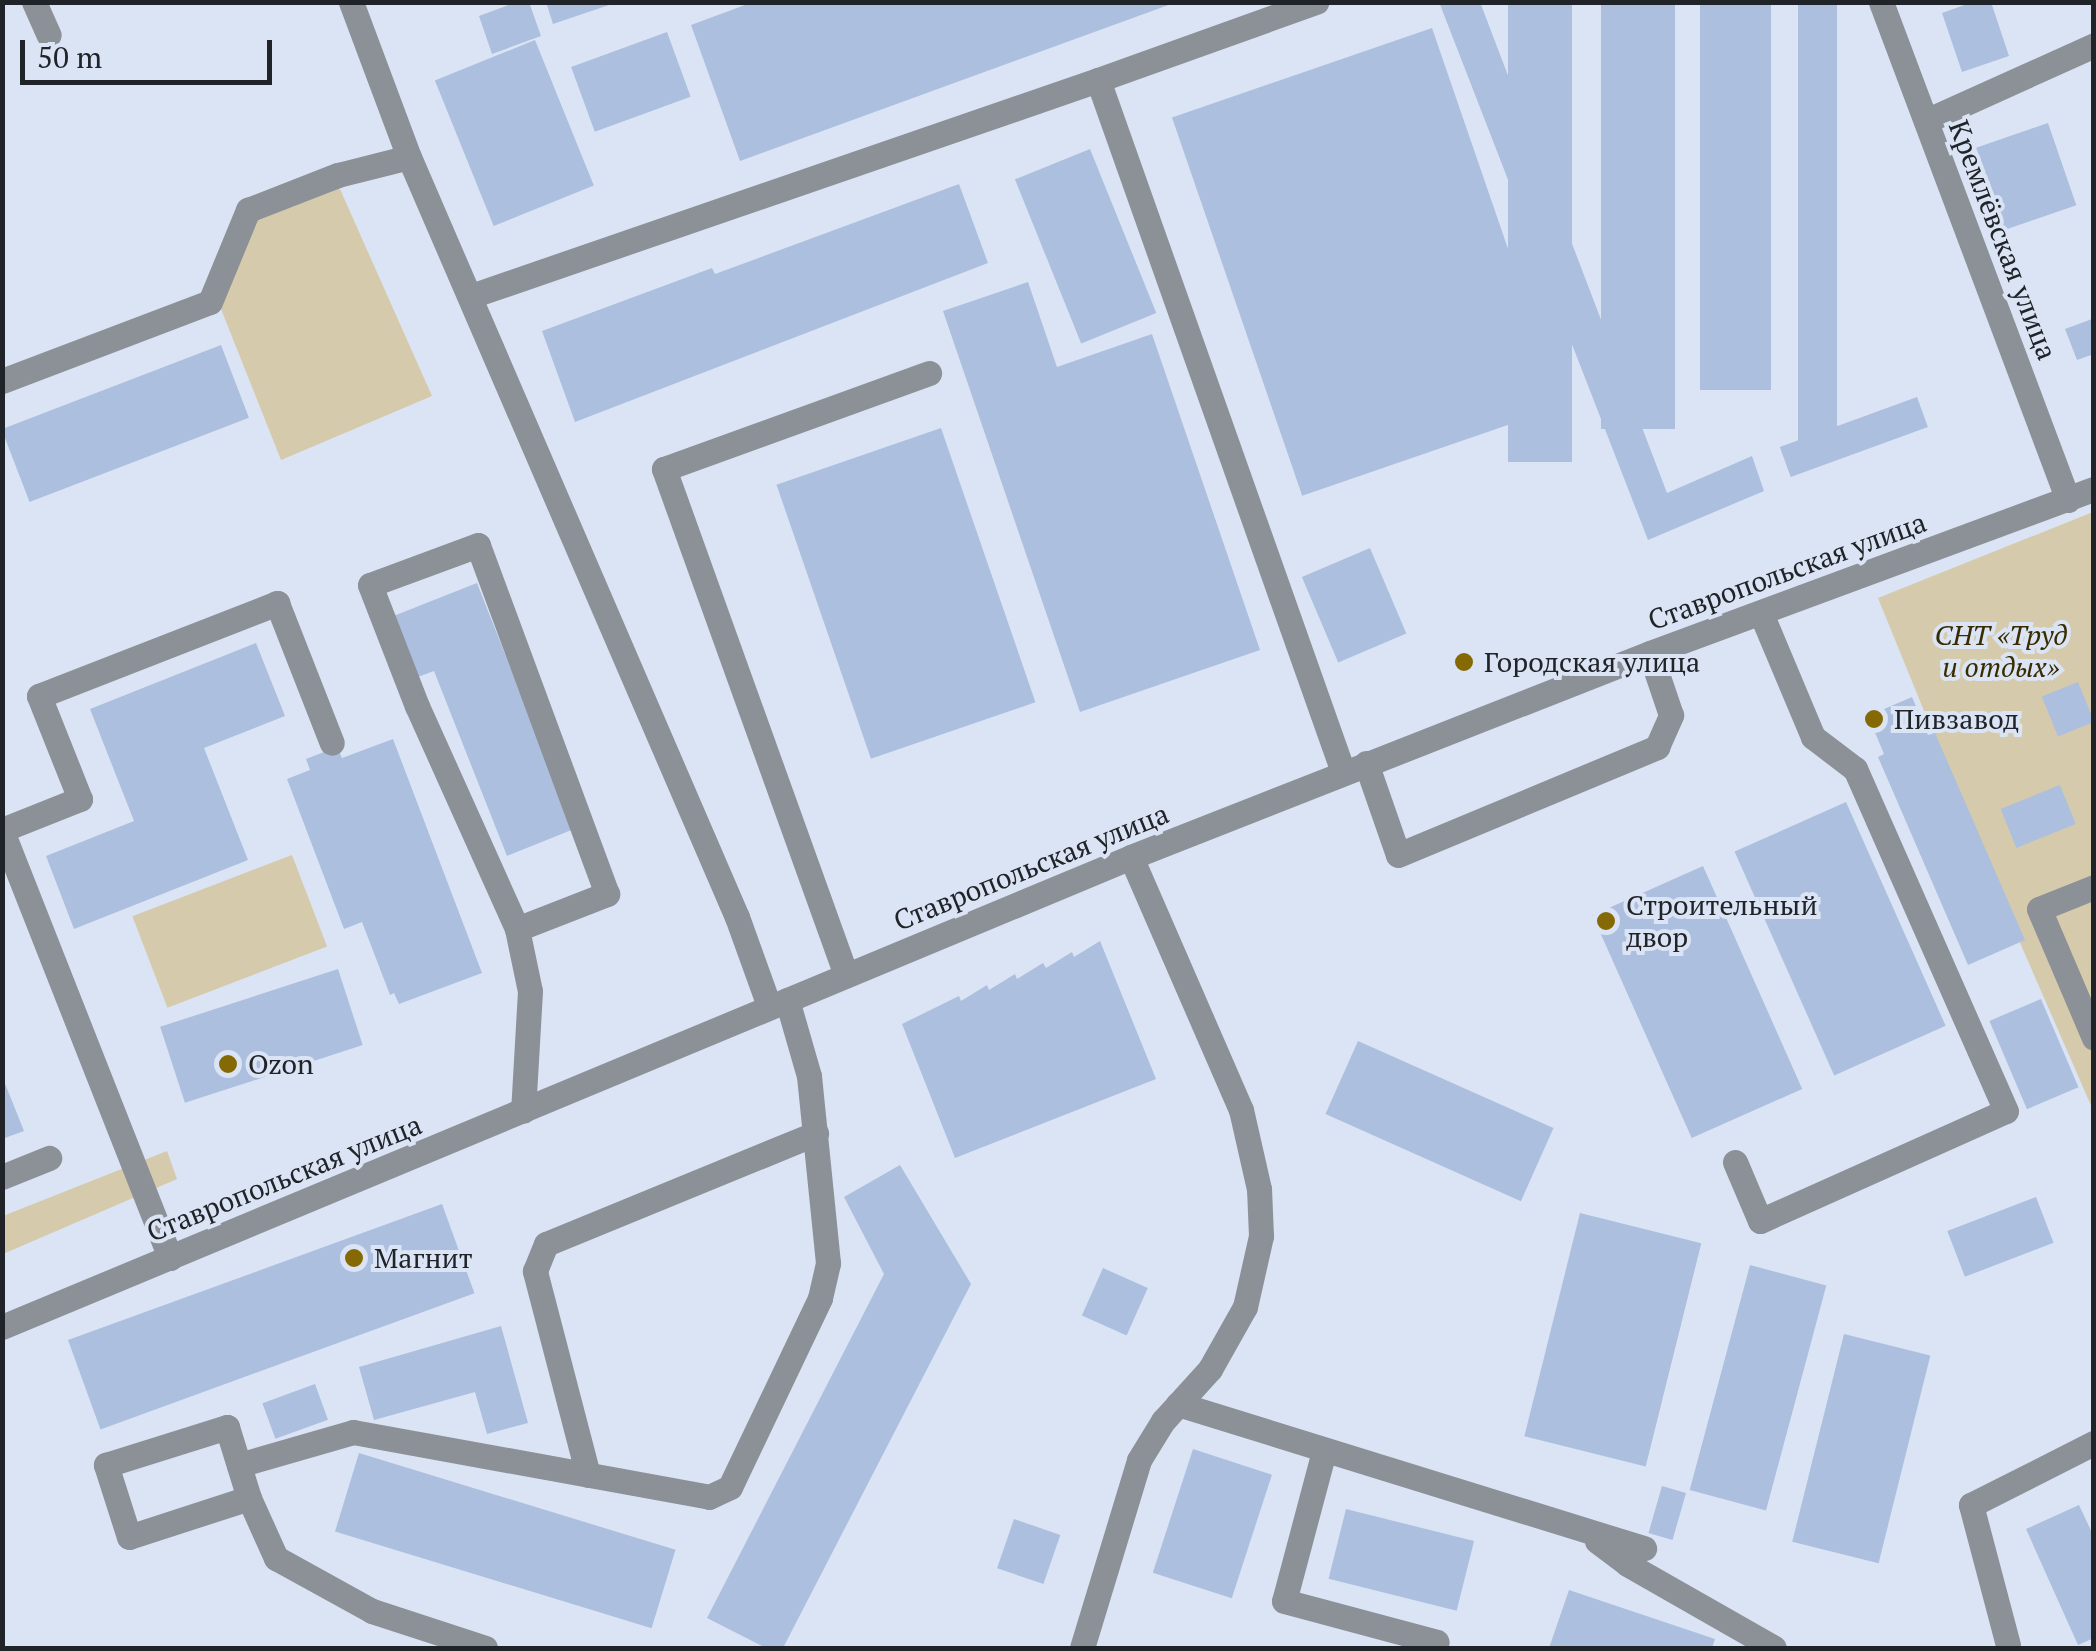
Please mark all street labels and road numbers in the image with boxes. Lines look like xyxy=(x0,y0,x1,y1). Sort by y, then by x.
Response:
street label: Кремлёвская улица xyxy=(1942,116,2064,364)
street label: Ставропольская улица xyxy=(1643,505,1931,637)
street label: Ставропольская улица xyxy=(889,796,1173,938)
street label: Ставропольская улица xyxy=(142,1107,426,1249)

